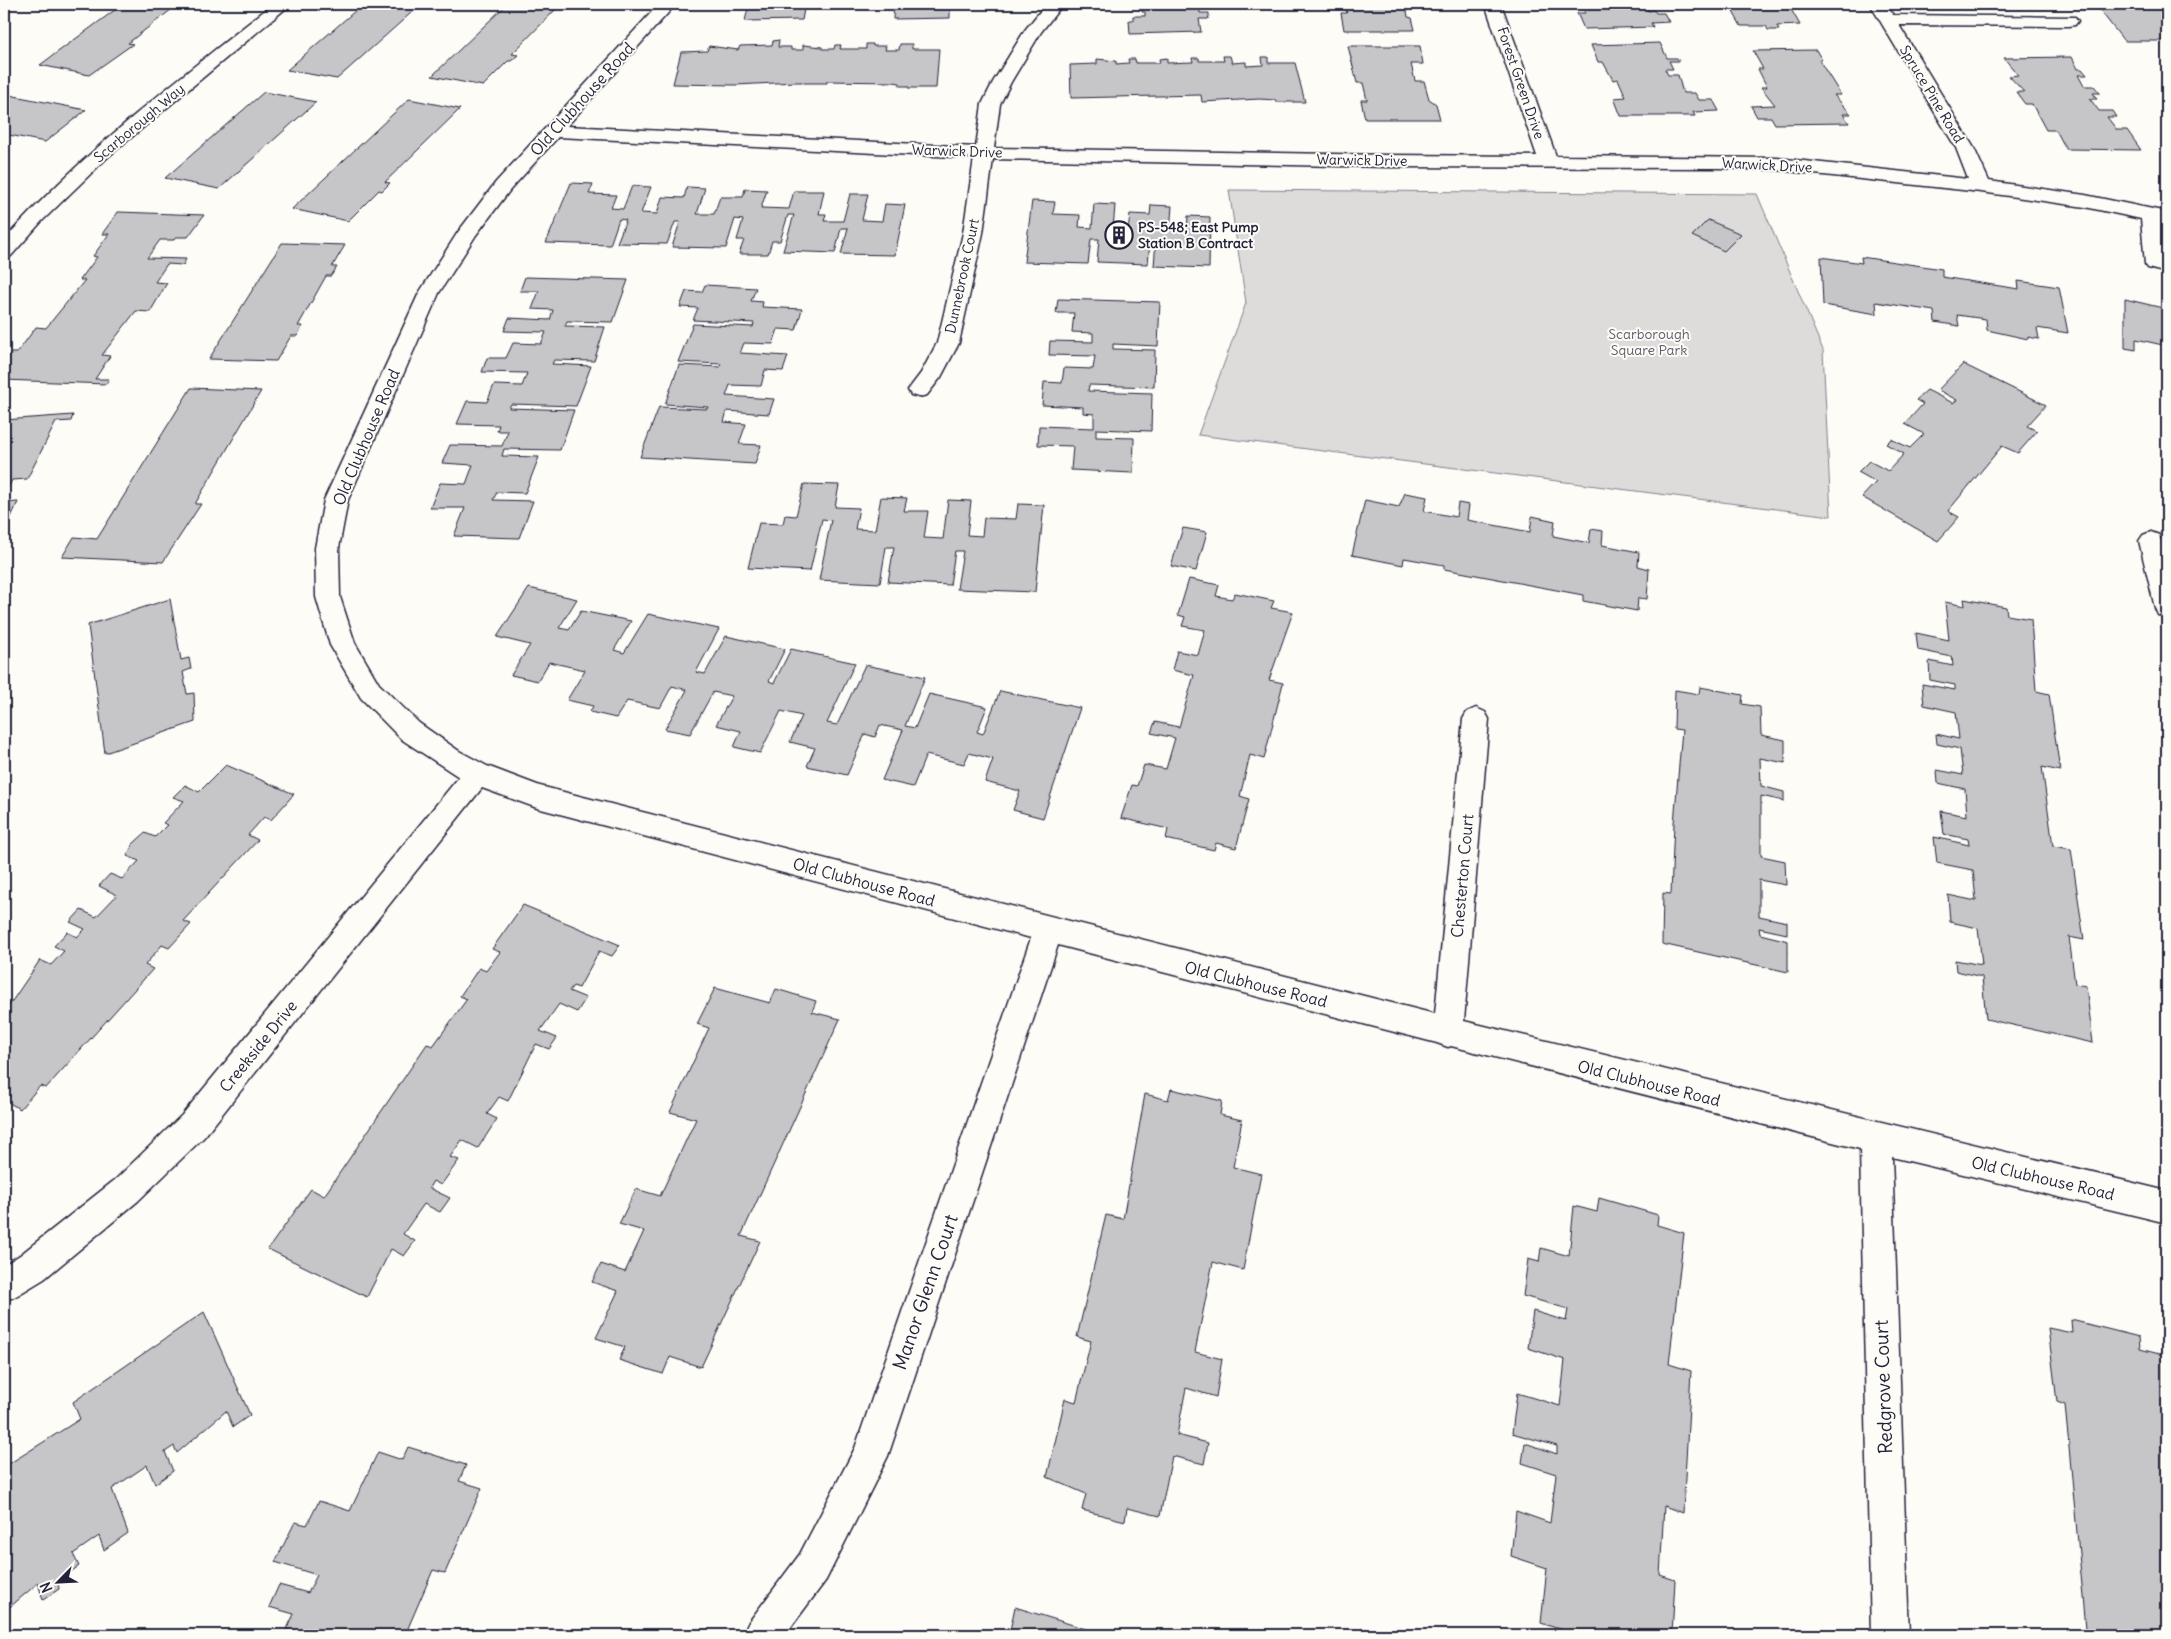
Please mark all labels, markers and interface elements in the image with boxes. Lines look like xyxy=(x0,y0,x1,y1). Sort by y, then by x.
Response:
street label: Forest Green Drive xyxy=(1493,25,1549,141)
street label: Old Clubhouse Road xyxy=(526,38,638,160)
street label: Spruce Pine Road xyxy=(1896,42,1968,146)
street label: Scarborough Way xyxy=(90,80,188,166)
street label: Warwick Drive xyxy=(911,140,1003,162)
street label: Warwick Drive xyxy=(1316,150,1408,170)
street label: Warwick Drive xyxy=(1721,154,1813,176)
street label: Dunnebrook Court xyxy=(941,217,983,335)
place label: PS-548; East Pump Station B Contract xyxy=(1138,218,1258,252)
building icon: PS-548; East Pump Station B Contract xyxy=(1104,220,1134,250)
park label: Scarborough Square Park xyxy=(1608,325,1690,359)
street label: Old Clubhouse Road xyxy=(328,366,404,508)
street label: Chesterton Court xyxy=(1447,813,1477,939)
street label: Old Clubhouse Road xyxy=(791,853,937,911)
street label: Old Clubhouse Road xyxy=(1183,957,1329,1011)
street label: Creekside Drive xyxy=(215,996,301,1096)
street label: Old Clubhouse Road xyxy=(1576,1056,1722,1110)
street label: Old Clubhouse Road xyxy=(1969,1152,2117,1204)
street label: Manor Glenn Court xyxy=(887,1211,963,1373)
street label: Redgrove Court xyxy=(1869,1320,1897,1454)
north arrow xyxy=(32,1556,82,1606)
text: N xyxy=(36,1579,56,1595)

